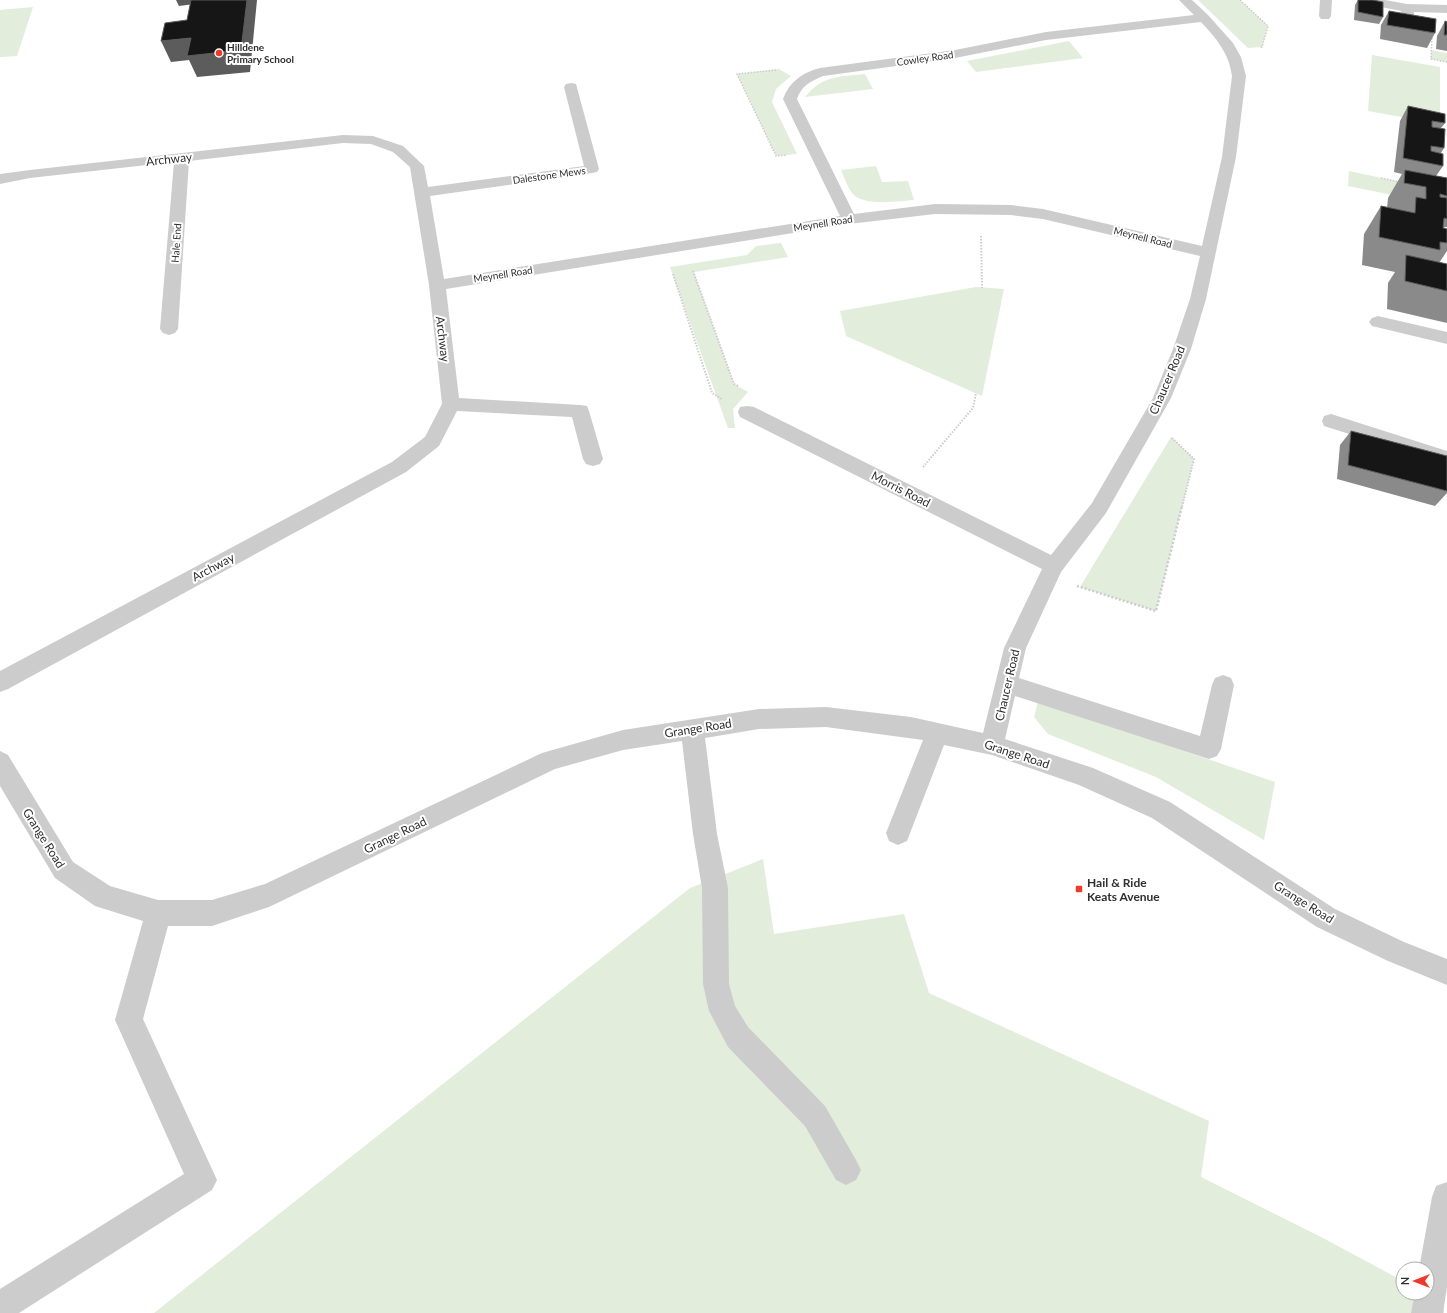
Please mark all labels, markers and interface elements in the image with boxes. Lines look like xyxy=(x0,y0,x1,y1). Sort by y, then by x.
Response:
place label: Hilldene Primary School xyxy=(227,41,294,65)
marker: Hilldene Primary School xyxy=(214,48,224,58)
street label: Cowley Road xyxy=(896,48,954,68)
street label: Archway xyxy=(145,149,193,169)
street label: Dalestone Mews xyxy=(512,164,586,186)
street label: Meynell Road xyxy=(793,212,853,234)
street label: Hale End xyxy=(169,223,183,263)
street label: Meynell Road xyxy=(1113,224,1173,250)
street label: Meynell Road xyxy=(473,263,533,285)
street label: Archway xyxy=(433,315,453,364)
street label: Chaucer Road xyxy=(1146,343,1188,417)
street label: Morris Road xyxy=(869,468,933,510)
street label: Archway xyxy=(189,549,238,584)
street label: Chaucer Road xyxy=(991,648,1023,722)
street label: Grange Road xyxy=(663,715,733,741)
street label: Grange Road xyxy=(982,736,1052,772)
street label: Grange Road xyxy=(20,805,68,871)
street label: Grange Road xyxy=(361,813,429,857)
place label: Hail & Ride Keats Avenue xyxy=(1087,875,1160,904)
street label: Grange Road xyxy=(1271,878,1337,926)
marker: Hail & Ride Keats Avenue xyxy=(1074,884,1084,894)
north arrow xyxy=(1395,1261,1435,1301)
text: N xyxy=(1398,1277,1411,1285)

